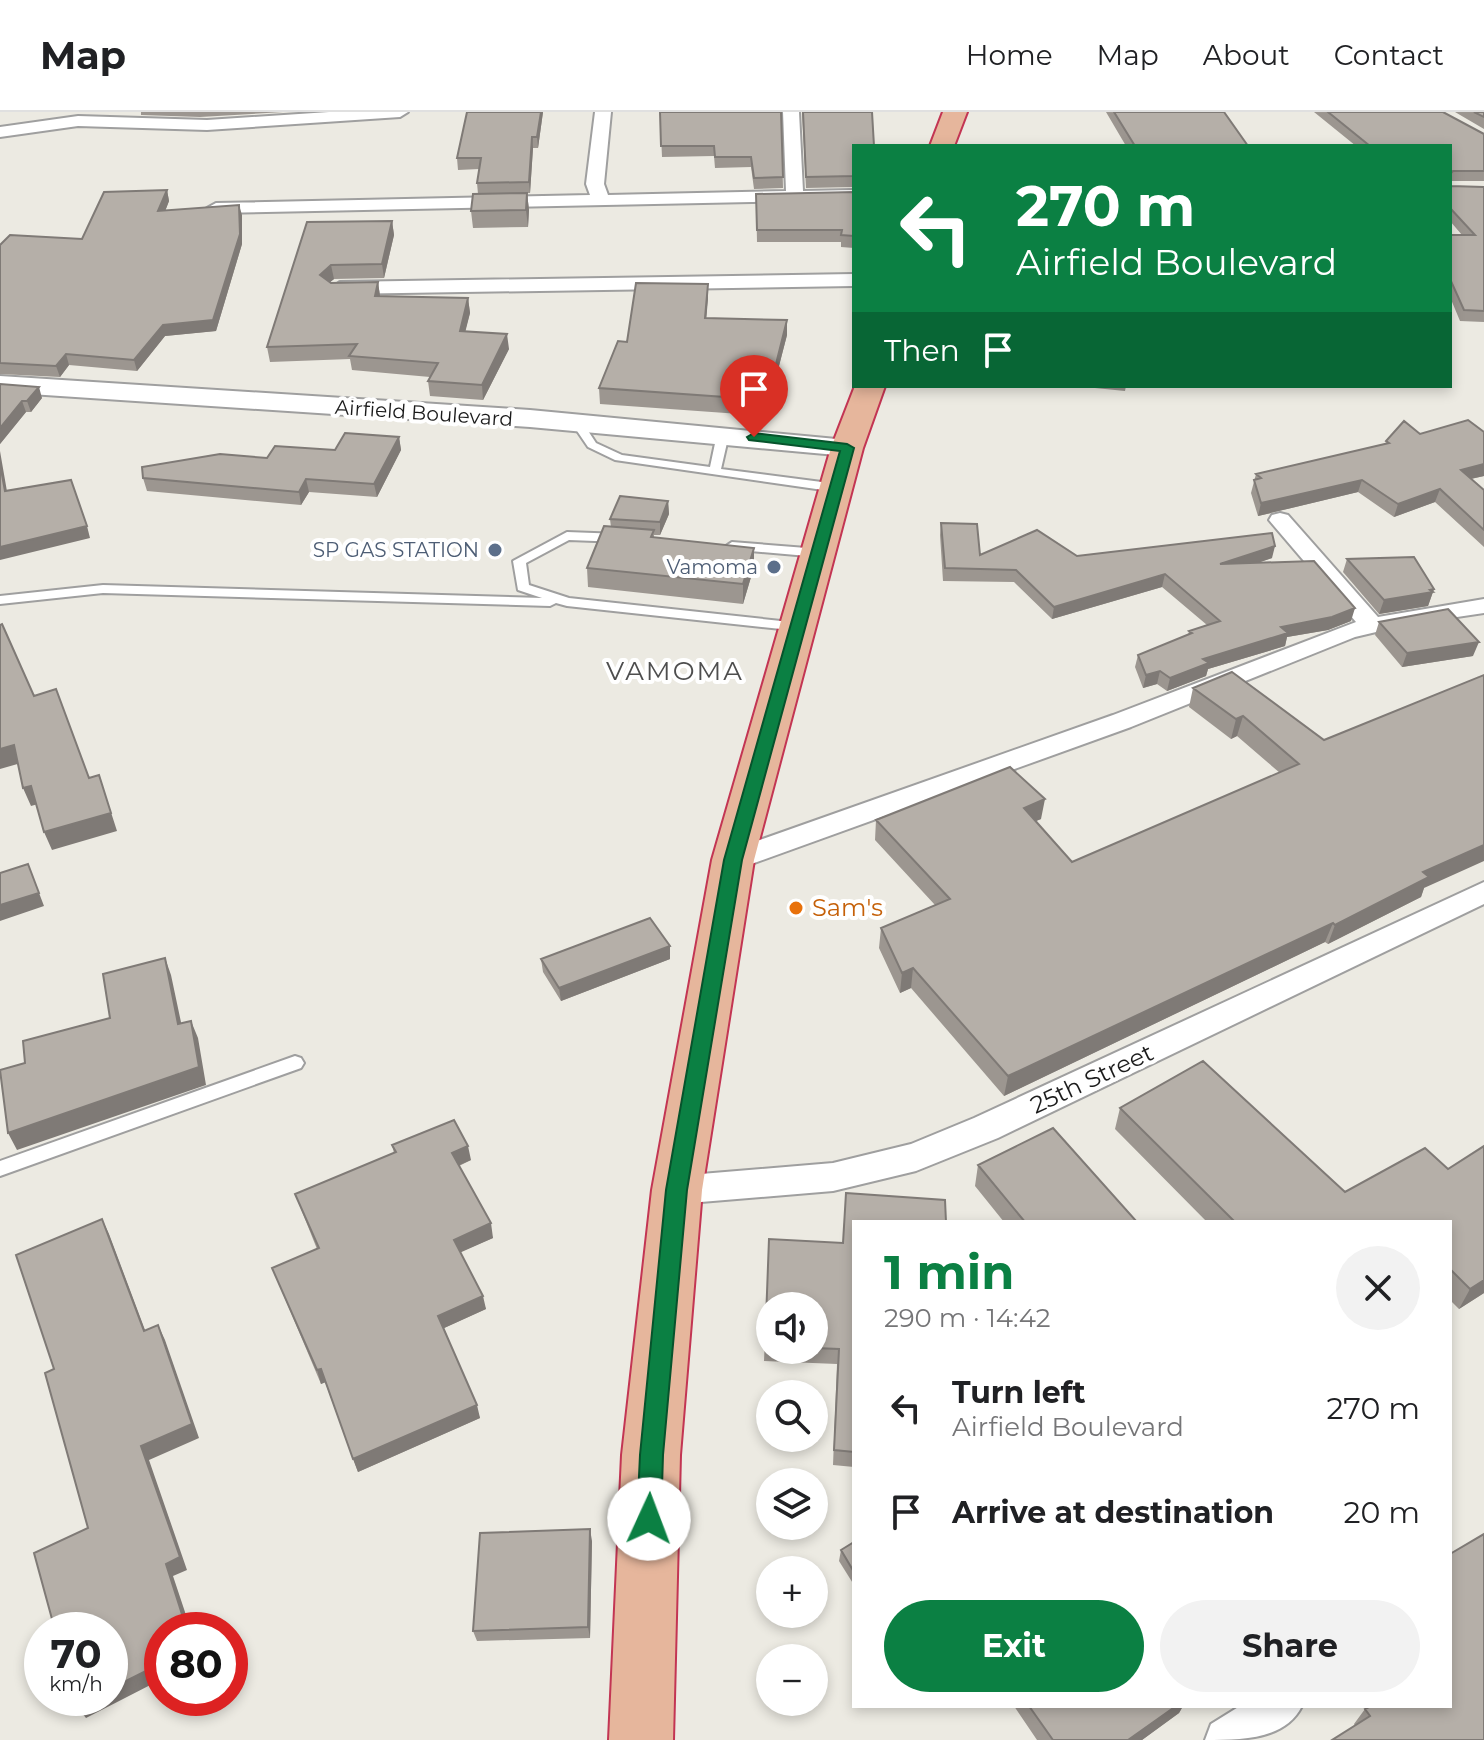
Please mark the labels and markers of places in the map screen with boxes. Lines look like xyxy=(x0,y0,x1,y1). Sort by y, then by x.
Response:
pin xyxy=(720,355,788,437)
place label: SP GAS STATION xyxy=(313,538,479,562)
marker: SP GAS STATION xyxy=(486,541,504,559)
place label: Vamoma xyxy=(667,555,758,579)
marker: Vamoma xyxy=(765,558,783,576)
place label: Sam's xyxy=(812,893,883,922)
marker: Sam's xyxy=(787,899,805,917)

